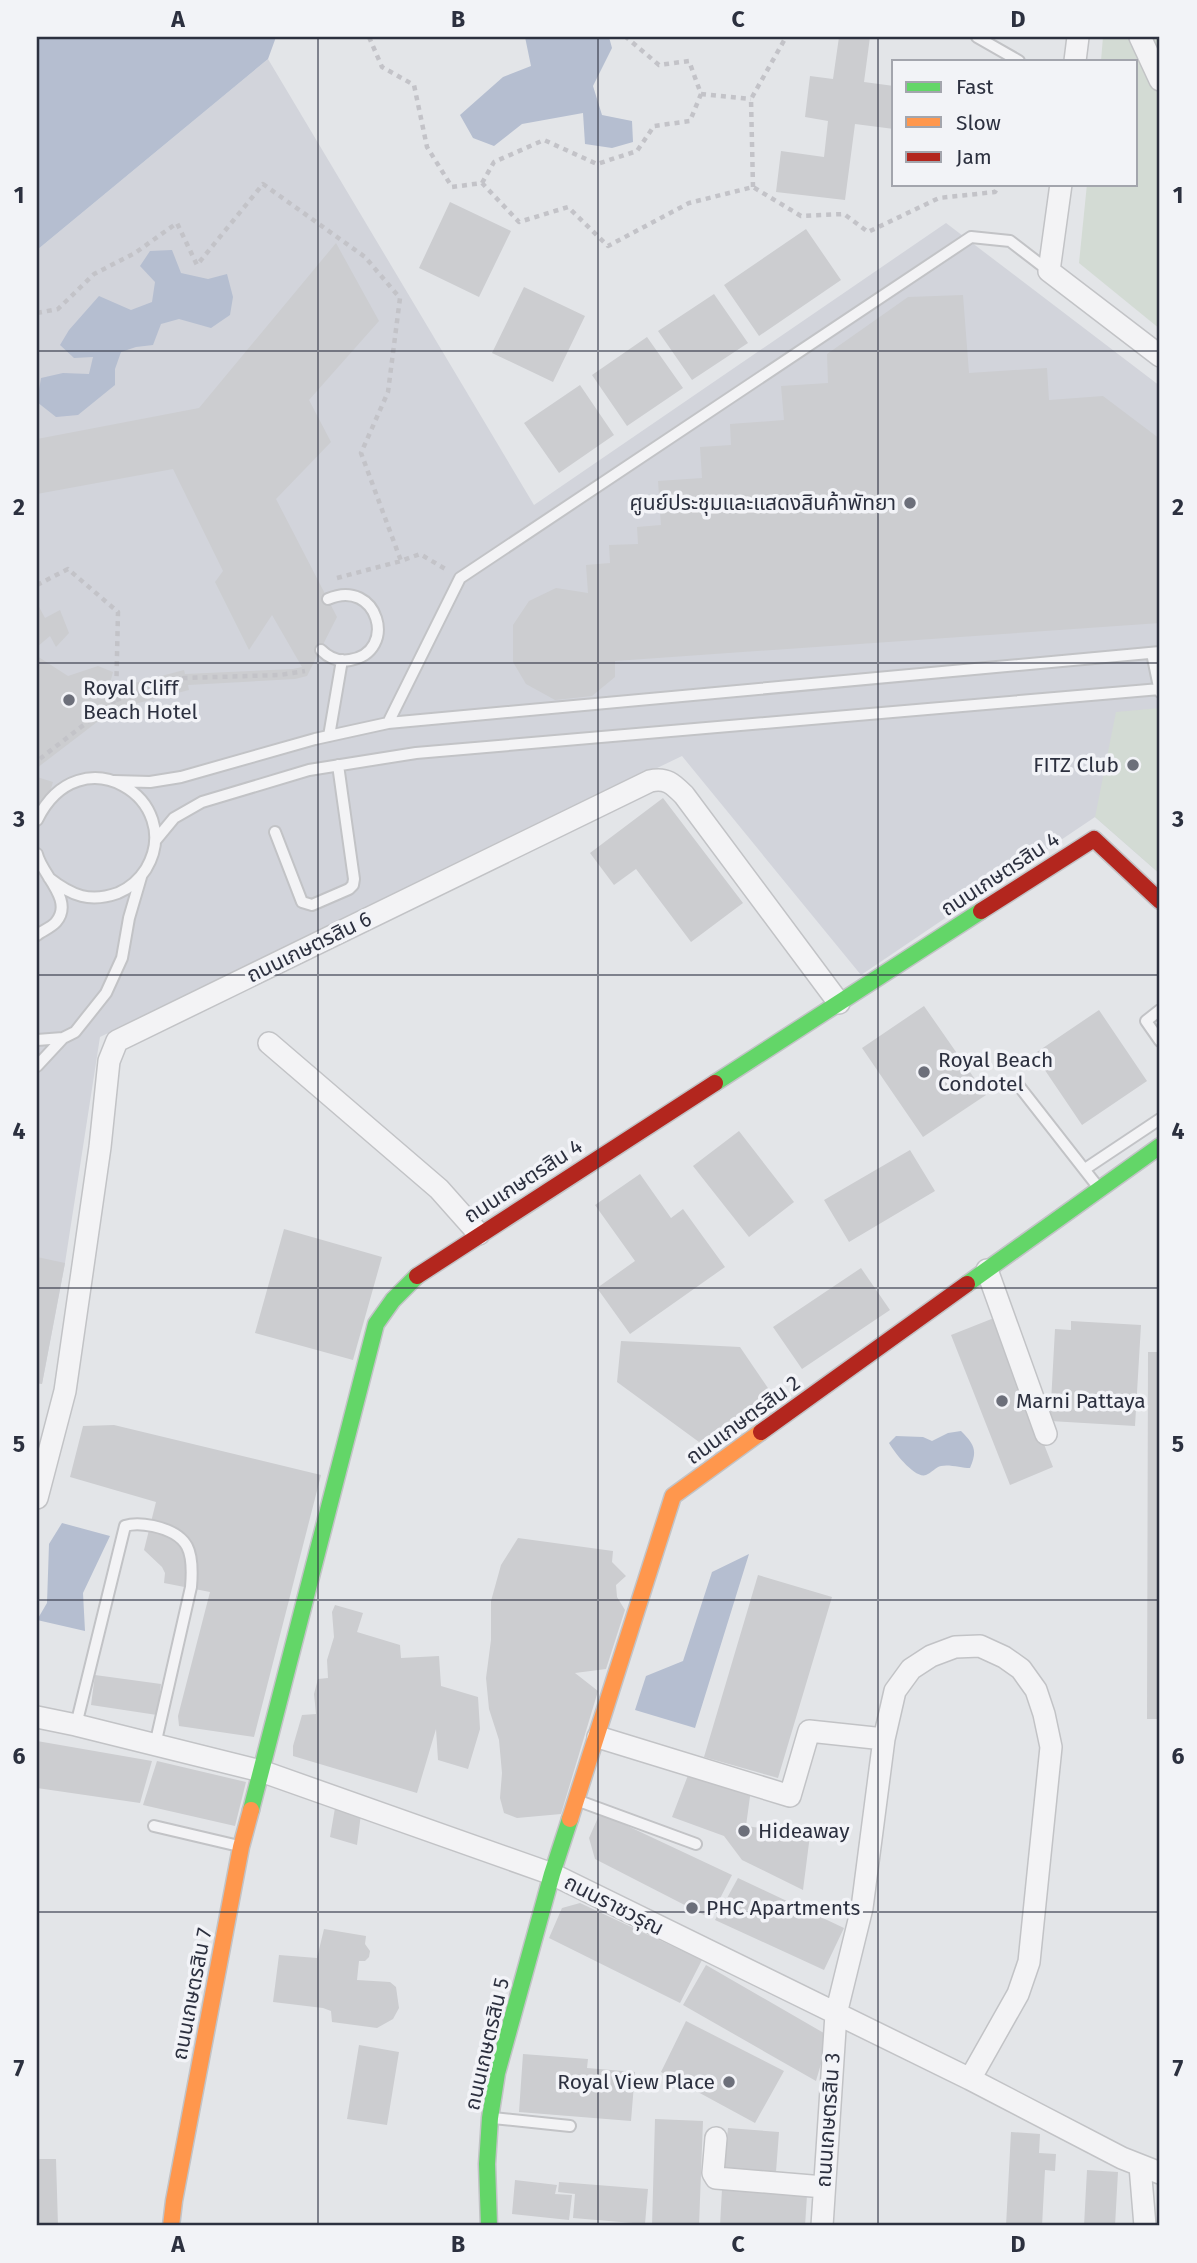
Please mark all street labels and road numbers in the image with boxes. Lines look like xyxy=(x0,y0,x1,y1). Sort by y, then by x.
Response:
street label: ถนนเกษตรสิน 4 xyxy=(936,826,1064,922)
street label: ถนนเกษตรสิน 6 xyxy=(242,906,376,988)
street label: ถนนเกษตรสิน 4 xyxy=(459,1133,587,1229)
street label: ถนนเกษตรสิน 2 xyxy=(681,1370,805,1470)
street label: ถนนราชวรุณ xyxy=(560,1869,668,1941)
street label: ถนนเกษตรสิน 7 xyxy=(166,1926,218,2062)
street label: ถนนเกษตรสิน 5 xyxy=(459,1975,515,2113)
street label: ถนนเกษตรสิน 3 xyxy=(810,2052,846,2188)

